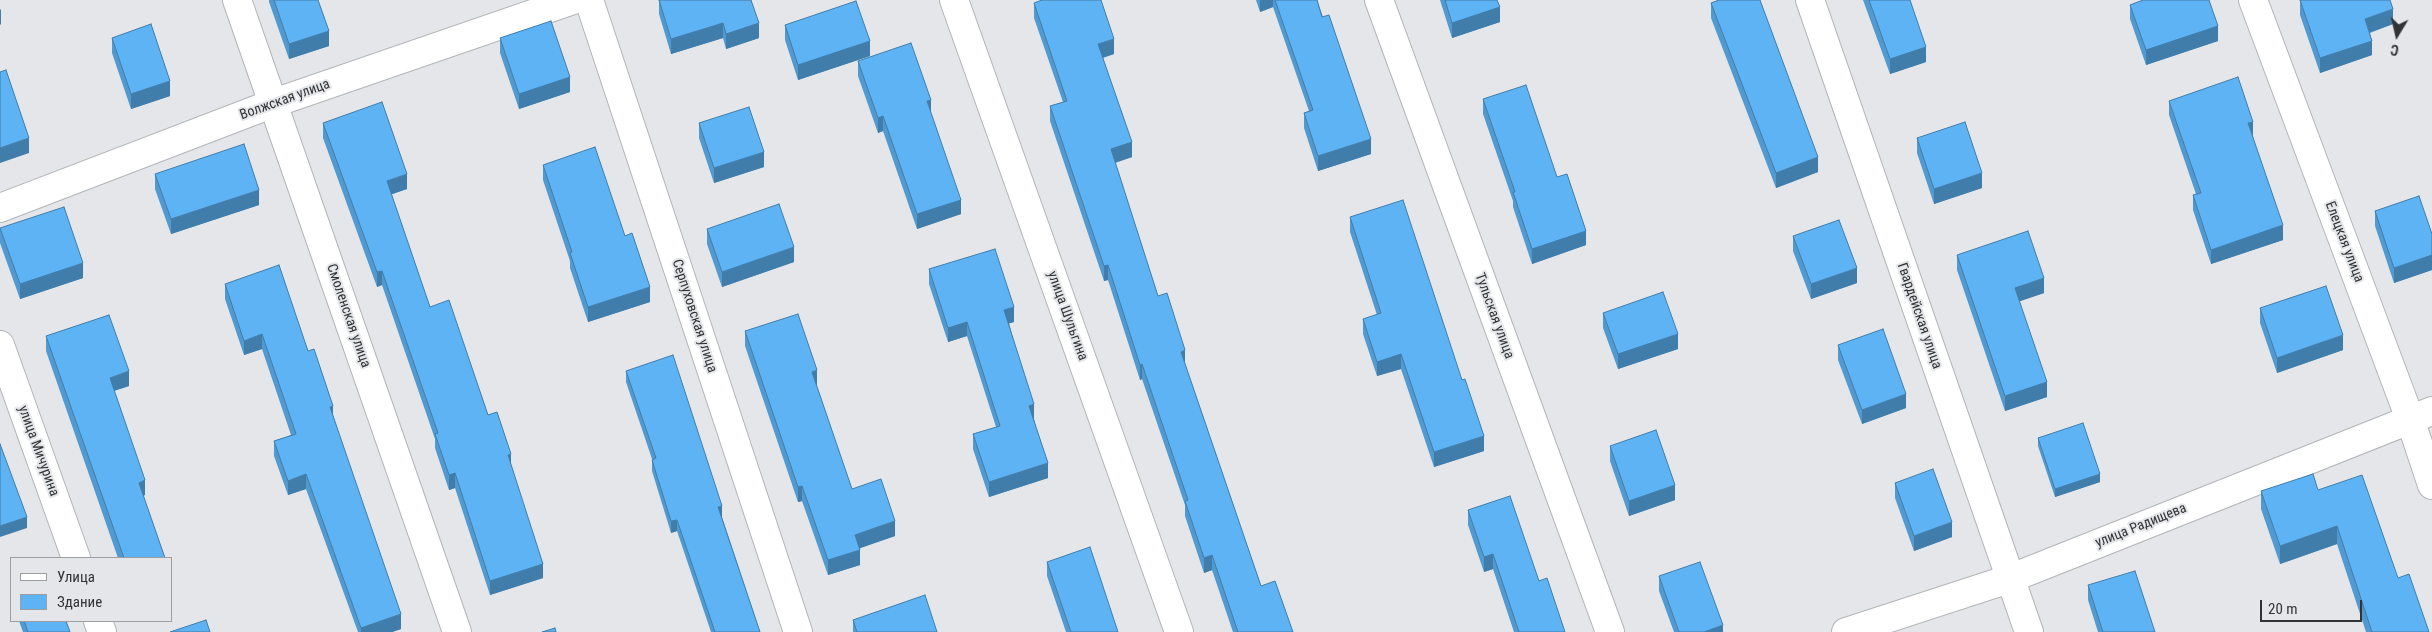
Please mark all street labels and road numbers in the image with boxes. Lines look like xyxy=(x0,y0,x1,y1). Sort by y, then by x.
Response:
street label: Волжская улица xyxy=(238,76,332,124)
street label: Елецкая улица xyxy=(2321,199,2367,285)
street label: Серпуховская улица xyxy=(668,257,720,375)
street label: Гвардейская улица xyxy=(1893,261,1945,371)
street label: Смоленская улица xyxy=(322,262,374,370)
street label: улица Шульгина xyxy=(1043,269,1091,363)
street label: Тульская улица xyxy=(1471,271,1517,361)
street label: улица Мичурина xyxy=(14,403,62,499)
street label: улица Радищева xyxy=(2093,500,2189,552)

